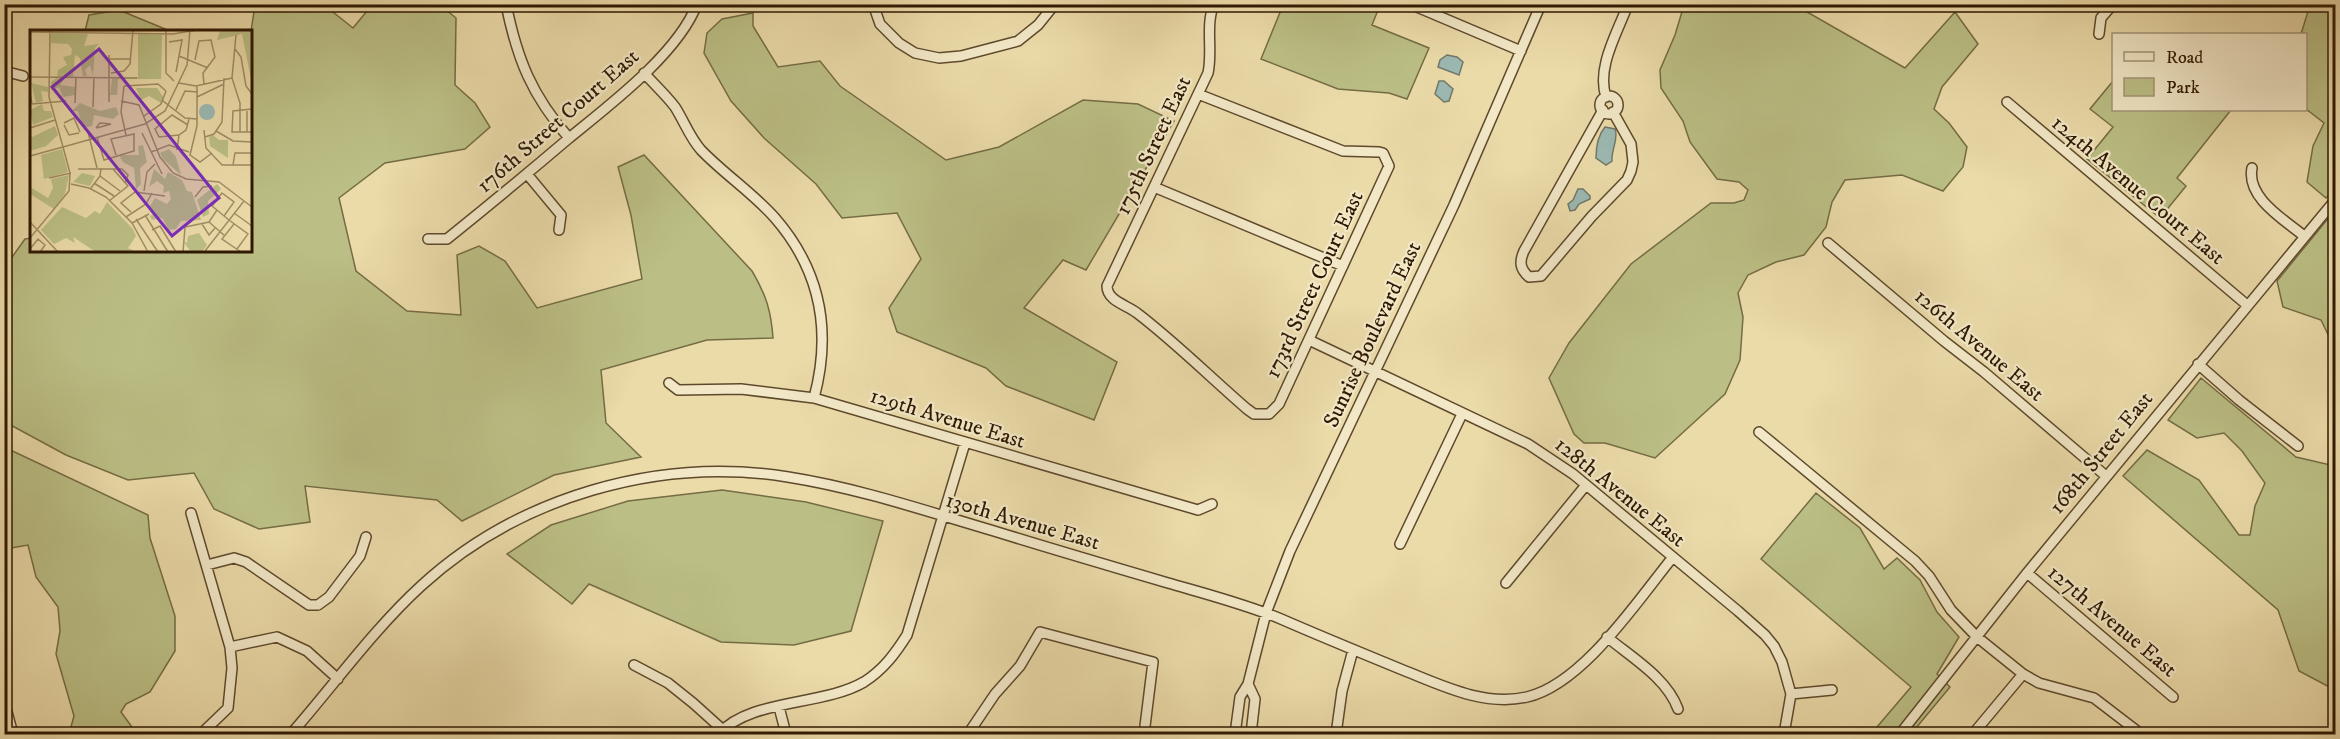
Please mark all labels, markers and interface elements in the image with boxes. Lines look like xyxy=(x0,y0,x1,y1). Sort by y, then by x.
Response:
inset map xyxy=(30,30,252,252)
legend xyxy=(2112,33,2307,111)
street label: 176th Street Court East xyxy=(471,43,645,199)
text: Road xyxy=(2166,47,2203,69)
street label: 175th Street East xyxy=(1109,72,1197,219)
text: Park xyxy=(2166,77,2200,99)
street label: 124th Avenue Court East xyxy=(2046,110,2230,271)
street label: 173rd Street Court East xyxy=(1259,187,1370,383)
street label: Sunrise Boulevard East xyxy=(1317,238,1427,432)
street label: 126th Avenue East xyxy=(1909,283,2049,407)
street label: 129th Avenue East xyxy=(867,382,1028,455)
street label: 168th Street East xyxy=(2044,386,2159,520)
street label: 128th Avenue East xyxy=(1549,431,1691,553)
street label: 130th Avenue East xyxy=(942,487,1103,556)
street label: 127th Avenue East xyxy=(2042,559,2182,683)

